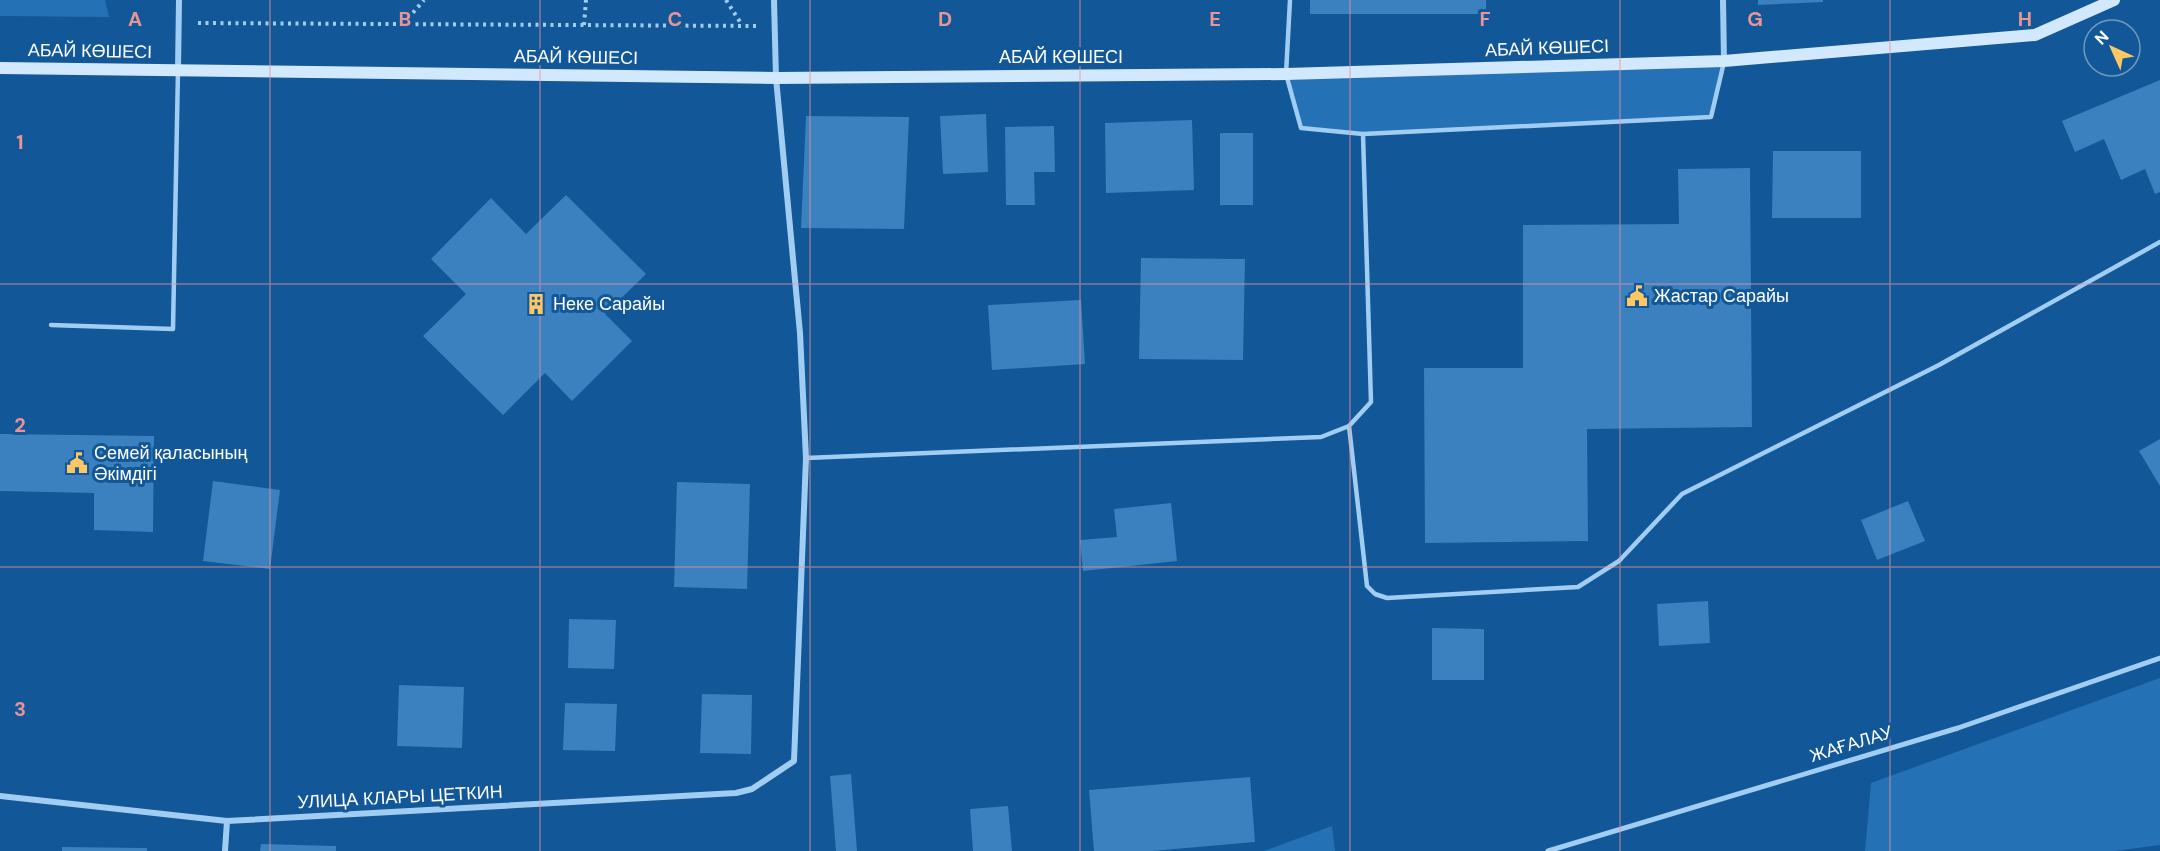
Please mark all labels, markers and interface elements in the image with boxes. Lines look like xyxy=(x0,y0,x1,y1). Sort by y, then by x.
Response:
text: A xyxy=(128,6,142,32)
text: B xyxy=(399,6,411,32)
text: C xyxy=(668,6,682,32)
text: D xyxy=(938,6,952,32)
text: E xyxy=(1209,6,1221,32)
text: F xyxy=(1479,6,1491,32)
text: G xyxy=(1747,6,1763,32)
text: H xyxy=(2018,6,2032,32)
north arrow xyxy=(2082,18,2142,78)
text: N xyxy=(2090,26,2113,49)
street label: АБАЙ КӨШЕСІ xyxy=(1485,34,1609,62)
street label: АБАЙ КӨШЕСІ xyxy=(28,38,152,64)
street label: АБАЙ КӨШЕСІ xyxy=(514,44,638,70)
street label: АБАЙ КӨШЕСІ xyxy=(999,45,1123,69)
text: 1 xyxy=(16,129,24,155)
public building icon: Жастар Сарайы xyxy=(1625,284,1649,308)
place label: Жастар Сарайы xyxy=(1654,284,1789,308)
building icon: Неке Сарайы xyxy=(524,292,548,316)
place label: Неке Сарайы xyxy=(553,292,665,316)
text: 2 xyxy=(14,412,26,438)
place label: Семей қаласының Әкімдігі xyxy=(94,441,247,486)
public building icon: Семей қаласының Әкімдігі xyxy=(65,451,89,475)
text: 3 xyxy=(14,696,26,722)
street label: ЖАҒАЛАУ xyxy=(1807,720,1896,768)
street label: УЛИЦА КЛАРЫ ЦЕТКИН xyxy=(297,780,503,814)

